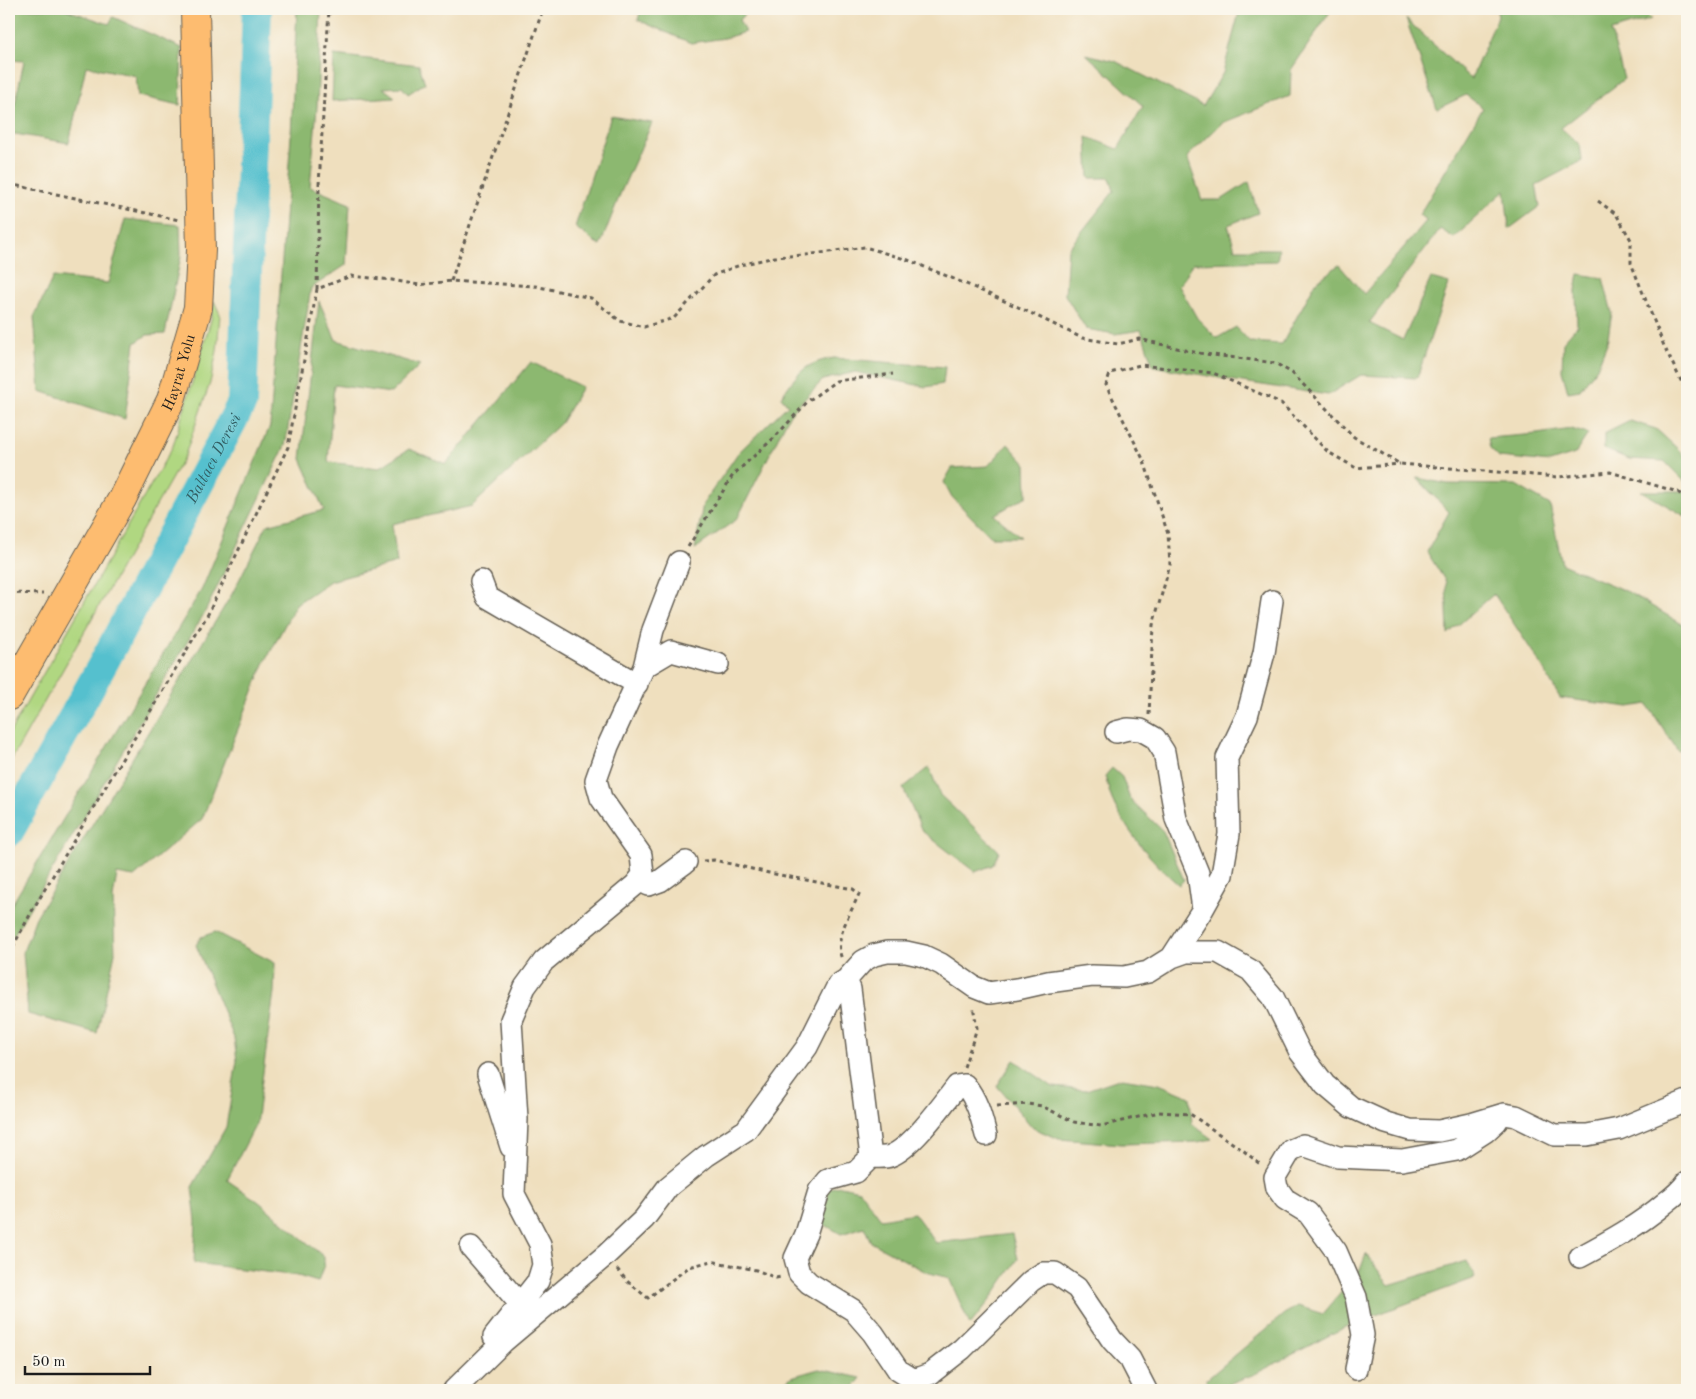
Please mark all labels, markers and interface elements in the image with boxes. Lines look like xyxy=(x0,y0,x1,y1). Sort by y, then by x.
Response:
street label: Hayrat Yolu xyxy=(161,333,199,414)
water label: Baltacı Deresi xyxy=(184,411,245,507)
scale bar xyxy=(25,1344,150,1376)
text: 50 m xyxy=(32,1355,66,1370)

